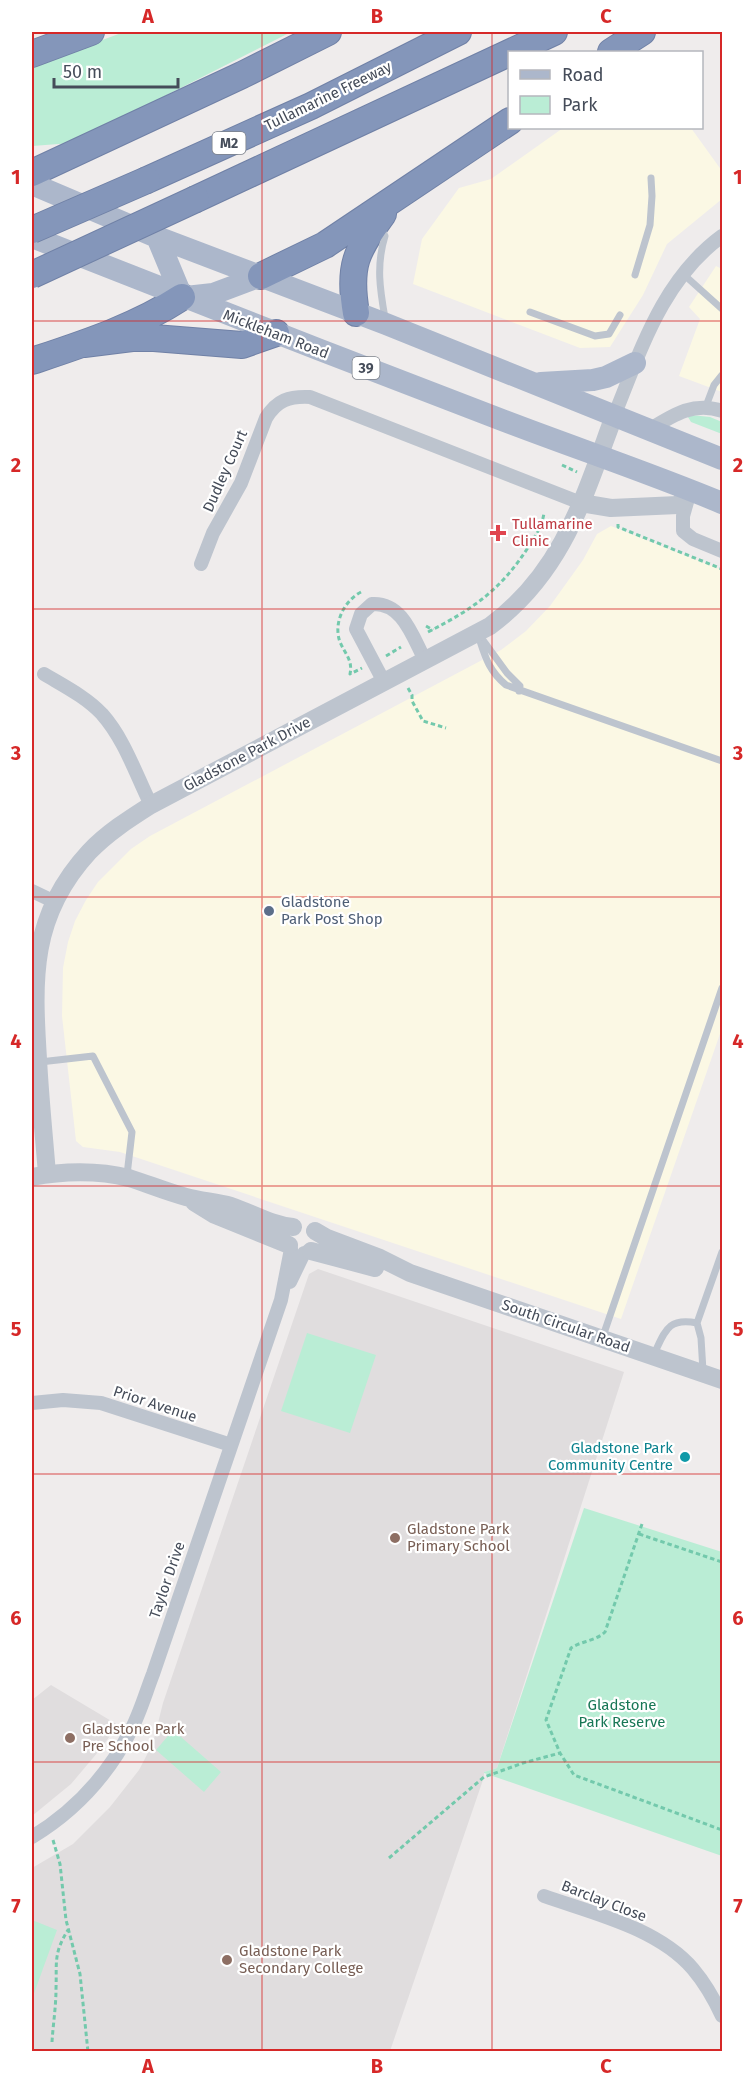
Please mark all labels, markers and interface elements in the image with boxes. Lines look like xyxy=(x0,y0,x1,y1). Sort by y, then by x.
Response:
text: A xyxy=(141,4,155,28)
text: B xyxy=(371,4,383,28)
text: C xyxy=(600,4,612,28)
scale bar xyxy=(54,51,178,89)
legend xyxy=(508,51,703,129)
street label: Tullamarine Freeway xyxy=(262,57,395,135)
text: 50 m xyxy=(63,61,102,83)
text: Road xyxy=(562,64,604,86)
text: Park xyxy=(562,94,598,116)
road number: M2 xyxy=(212,132,246,154)
text: 1 xyxy=(11,165,21,189)
text: 1 xyxy=(733,165,743,189)
street label: Mickleham Road xyxy=(221,306,331,362)
road number: 39 xyxy=(352,357,380,379)
street label: Dudley Court xyxy=(199,427,251,515)
text: 2 xyxy=(11,453,21,477)
text: 2 xyxy=(733,453,743,477)
place label: Tullamarine Clinic xyxy=(512,515,593,550)
marker: Tullamarine Clinic xyxy=(489,524,507,542)
street label: Gladstone Park Drive xyxy=(180,713,314,795)
text: 3 xyxy=(10,741,21,765)
text: 3 xyxy=(732,741,743,765)
place label: Gladstone Park Post Shop xyxy=(281,893,383,928)
marker: Gladstone Park Post Shop xyxy=(262,904,276,918)
text: 4 xyxy=(10,1029,22,1053)
text: 4 xyxy=(732,1029,744,1053)
street label: South Circular Road xyxy=(500,1296,632,1356)
text: 5 xyxy=(11,1317,22,1341)
text: 5 xyxy=(733,1317,744,1341)
street label: Prior Avenue xyxy=(111,1382,199,1426)
place label: Gladstone Park Community Centre xyxy=(548,1439,673,1474)
marker: Gladstone Park Community Centre xyxy=(678,1450,692,1464)
place label: Gladstone Park Primary School xyxy=(407,1520,510,1555)
marker: Gladstone Park Primary School xyxy=(388,1531,402,1545)
street label: Taylor Drive xyxy=(145,1539,189,1621)
text: 6 xyxy=(10,1606,22,1630)
text: 6 xyxy=(732,1606,744,1630)
park label: Gladstone Park Reserve xyxy=(579,1696,666,1731)
place label: Gladstone Park Pre School xyxy=(82,1720,185,1755)
marker: Gladstone Park Pre School xyxy=(63,1731,77,1745)
street label: Barclay Close xyxy=(559,1876,649,1926)
text: 7 xyxy=(11,1894,21,1918)
text: 7 xyxy=(733,1894,743,1918)
place label: Gladstone Park Secondary College xyxy=(239,1942,364,1977)
marker: Gladstone Park Secondary College xyxy=(220,1953,234,1967)
text: A xyxy=(141,2054,155,2078)
text: B xyxy=(371,2054,383,2078)
text: C xyxy=(600,2054,612,2078)

